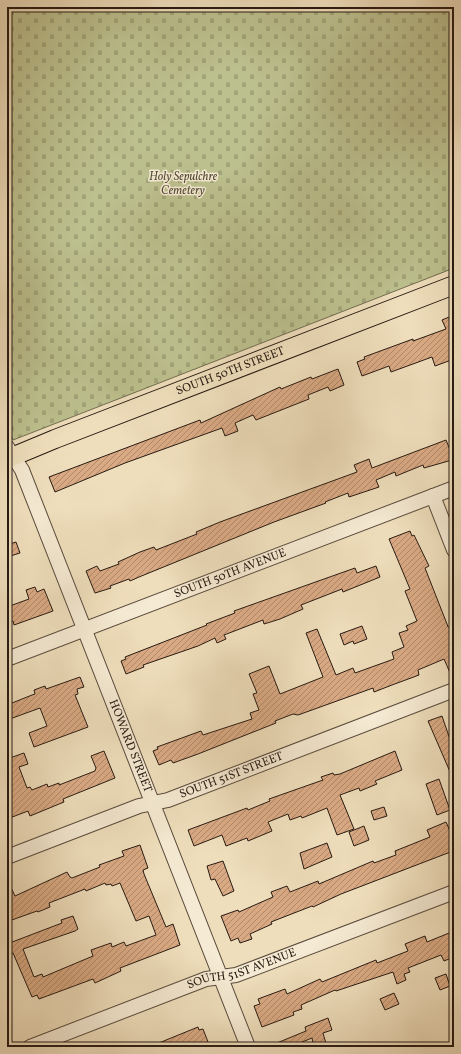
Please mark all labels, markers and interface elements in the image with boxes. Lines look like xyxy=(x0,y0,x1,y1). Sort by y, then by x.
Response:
park label: Holy Sepulchre Cemetery xyxy=(149,169,218,199)
street label: SOUTH 50TH STREET xyxy=(174,343,287,399)
street label: SOUTH 50TH AVENUE xyxy=(172,545,289,602)
street label: HOWARD STREET xyxy=(105,697,156,795)
street label: SOUTH 51ST STREET xyxy=(177,748,285,803)
street label: SOUTH 51ST AVENUE xyxy=(185,945,299,994)

